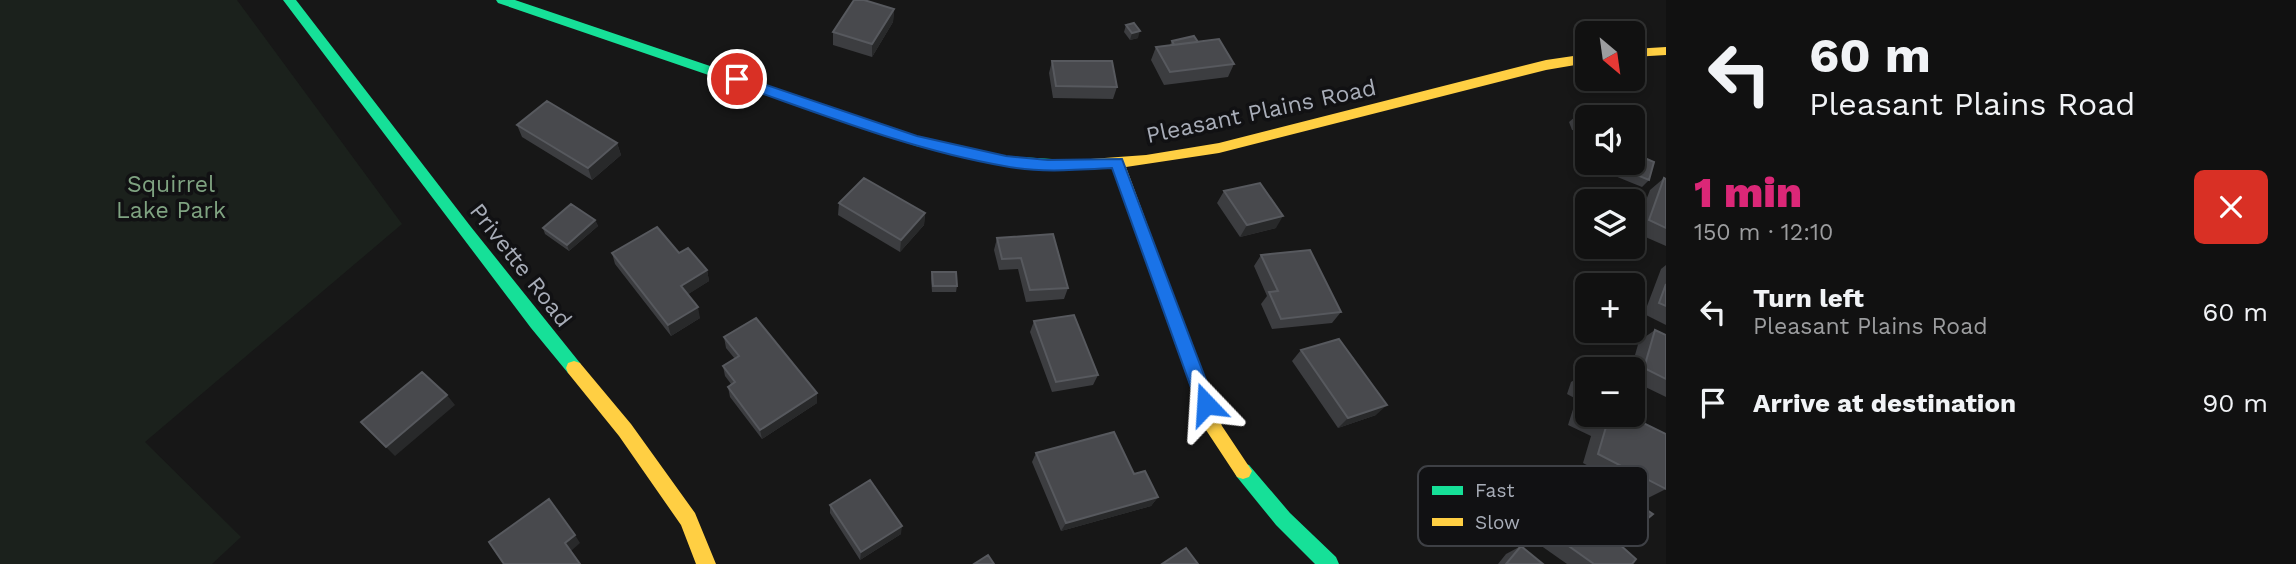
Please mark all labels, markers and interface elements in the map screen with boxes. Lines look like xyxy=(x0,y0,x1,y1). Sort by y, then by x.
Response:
north arrow xyxy=(1575,21,1645,91)
map controls xyxy=(1575,21,1645,427)
text: 60 m xyxy=(1809,26,1931,84)
icon: left xyxy=(1694,28,1785,119)
pin xyxy=(707,49,767,109)
icon: arrive xyxy=(718,60,756,98)
street label: Pleasant Plains Road xyxy=(1144,74,1379,149)
text: Pleasant Plains Road xyxy=(1809,85,2135,123)
button: sound xyxy=(1575,105,1645,175)
text: 1 min xyxy=(1694,168,1802,217)
button: close xyxy=(2194,170,2268,244)
park label: Squirrel Lake Park xyxy=(116,171,226,224)
button: layers xyxy=(1575,189,1645,259)
street label: Privette Road xyxy=(464,198,577,333)
text: 150 m · 12:10 xyxy=(1694,219,1833,246)
button: + xyxy=(1575,273,1645,343)
text: Turn left xyxy=(1753,283,1864,313)
icon: left xyxy=(1694,293,1732,331)
text: 60 m xyxy=(2202,297,2268,327)
text: Pleasant Plains Road xyxy=(1753,313,1988,340)
button: − xyxy=(1575,357,1645,427)
position arrow xyxy=(1169,367,1243,441)
icon: arrive xyxy=(1694,384,1732,422)
text: Arrive at destination xyxy=(1753,388,2016,418)
text: 90 m xyxy=(2202,388,2268,418)
legend xyxy=(1418,466,1648,546)
text: Fast xyxy=(1475,479,1514,502)
text: Slow xyxy=(1475,511,1520,534)

